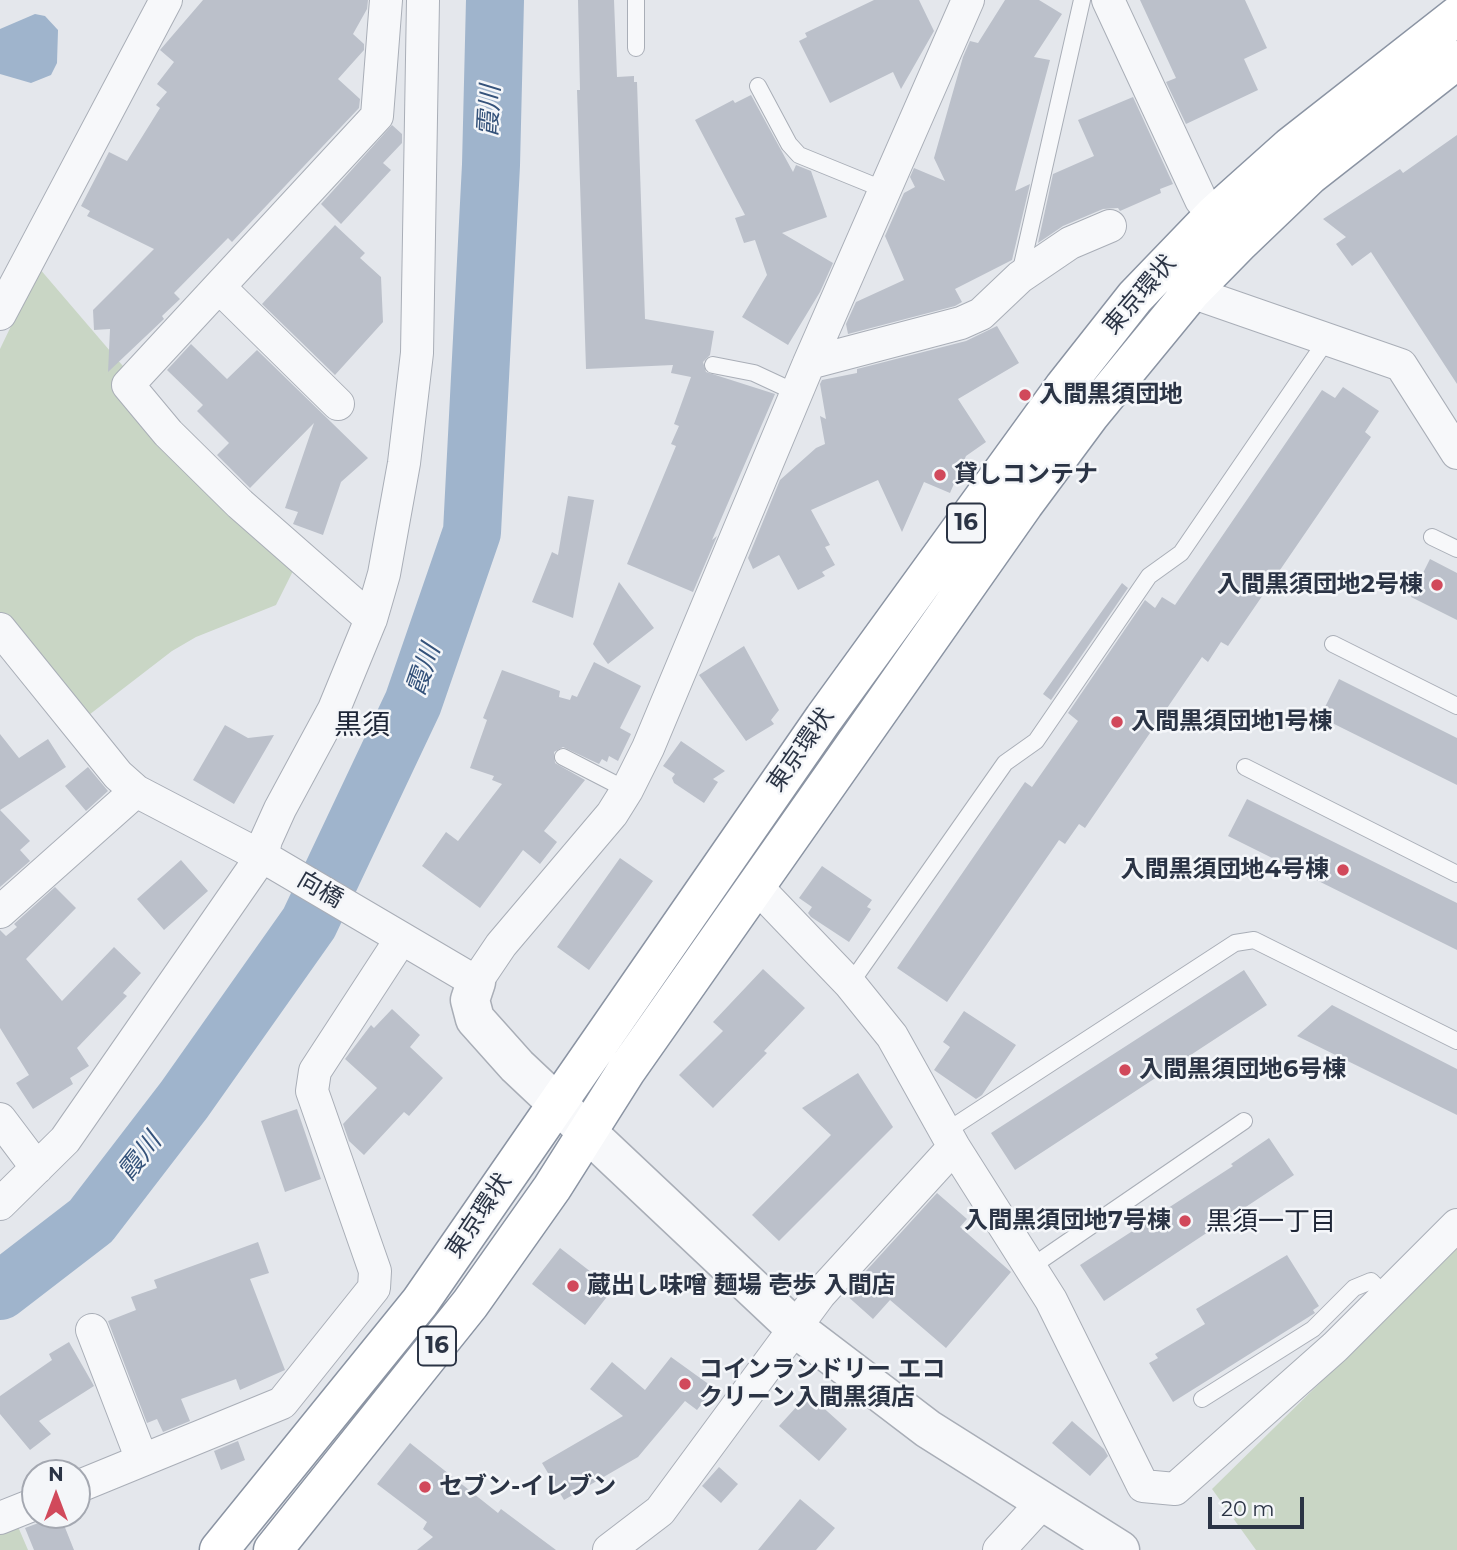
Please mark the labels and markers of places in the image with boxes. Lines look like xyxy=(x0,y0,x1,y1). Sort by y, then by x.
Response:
place label: 入間黒須団地 xyxy=(1039,381,1183,409)
marker: 入間黒須団地 xyxy=(1017,387,1033,403)
place label: 貸しコンテナ xyxy=(954,461,1098,489)
marker: 貸しコンテナ xyxy=(932,467,948,483)
place label: 入間黒須団地2号棟 xyxy=(1217,571,1423,599)
marker: 入間黒須団地2号棟 xyxy=(1429,577,1445,593)
place label: 入間黒須団地1号棟 xyxy=(1131,708,1332,736)
marker: 入間黒須団地1号棟 xyxy=(1109,714,1125,730)
place label: 入間黒須団地4号棟 xyxy=(1120,856,1329,884)
marker: 入間黒須団地4号棟 xyxy=(1335,862,1351,878)
place label: 入間黒須団地6号棟 xyxy=(1139,1056,1346,1084)
marker: 入間黒須団地6号棟 xyxy=(1117,1062,1133,1078)
place label: 入間黒須団地7号棟 xyxy=(964,1207,1171,1235)
marker: 入間黒須団地7号棟 xyxy=(1177,1213,1193,1229)
place label: 蔵出し味噌 麺場 壱歩 入間店 xyxy=(587,1272,895,1300)
marker: 蔵出し味噌 麺場 壱歩 入間店 xyxy=(565,1278,581,1294)
place label: コインランドリー エコ クリーン入間黒須店 xyxy=(699,1356,946,1412)
marker: コインランドリー エコ クリーン入間黒須店 xyxy=(677,1376,693,1392)
place label: セブン-イレブン xyxy=(439,1473,616,1501)
marker: セブン-イレブン xyxy=(417,1479,433,1495)

